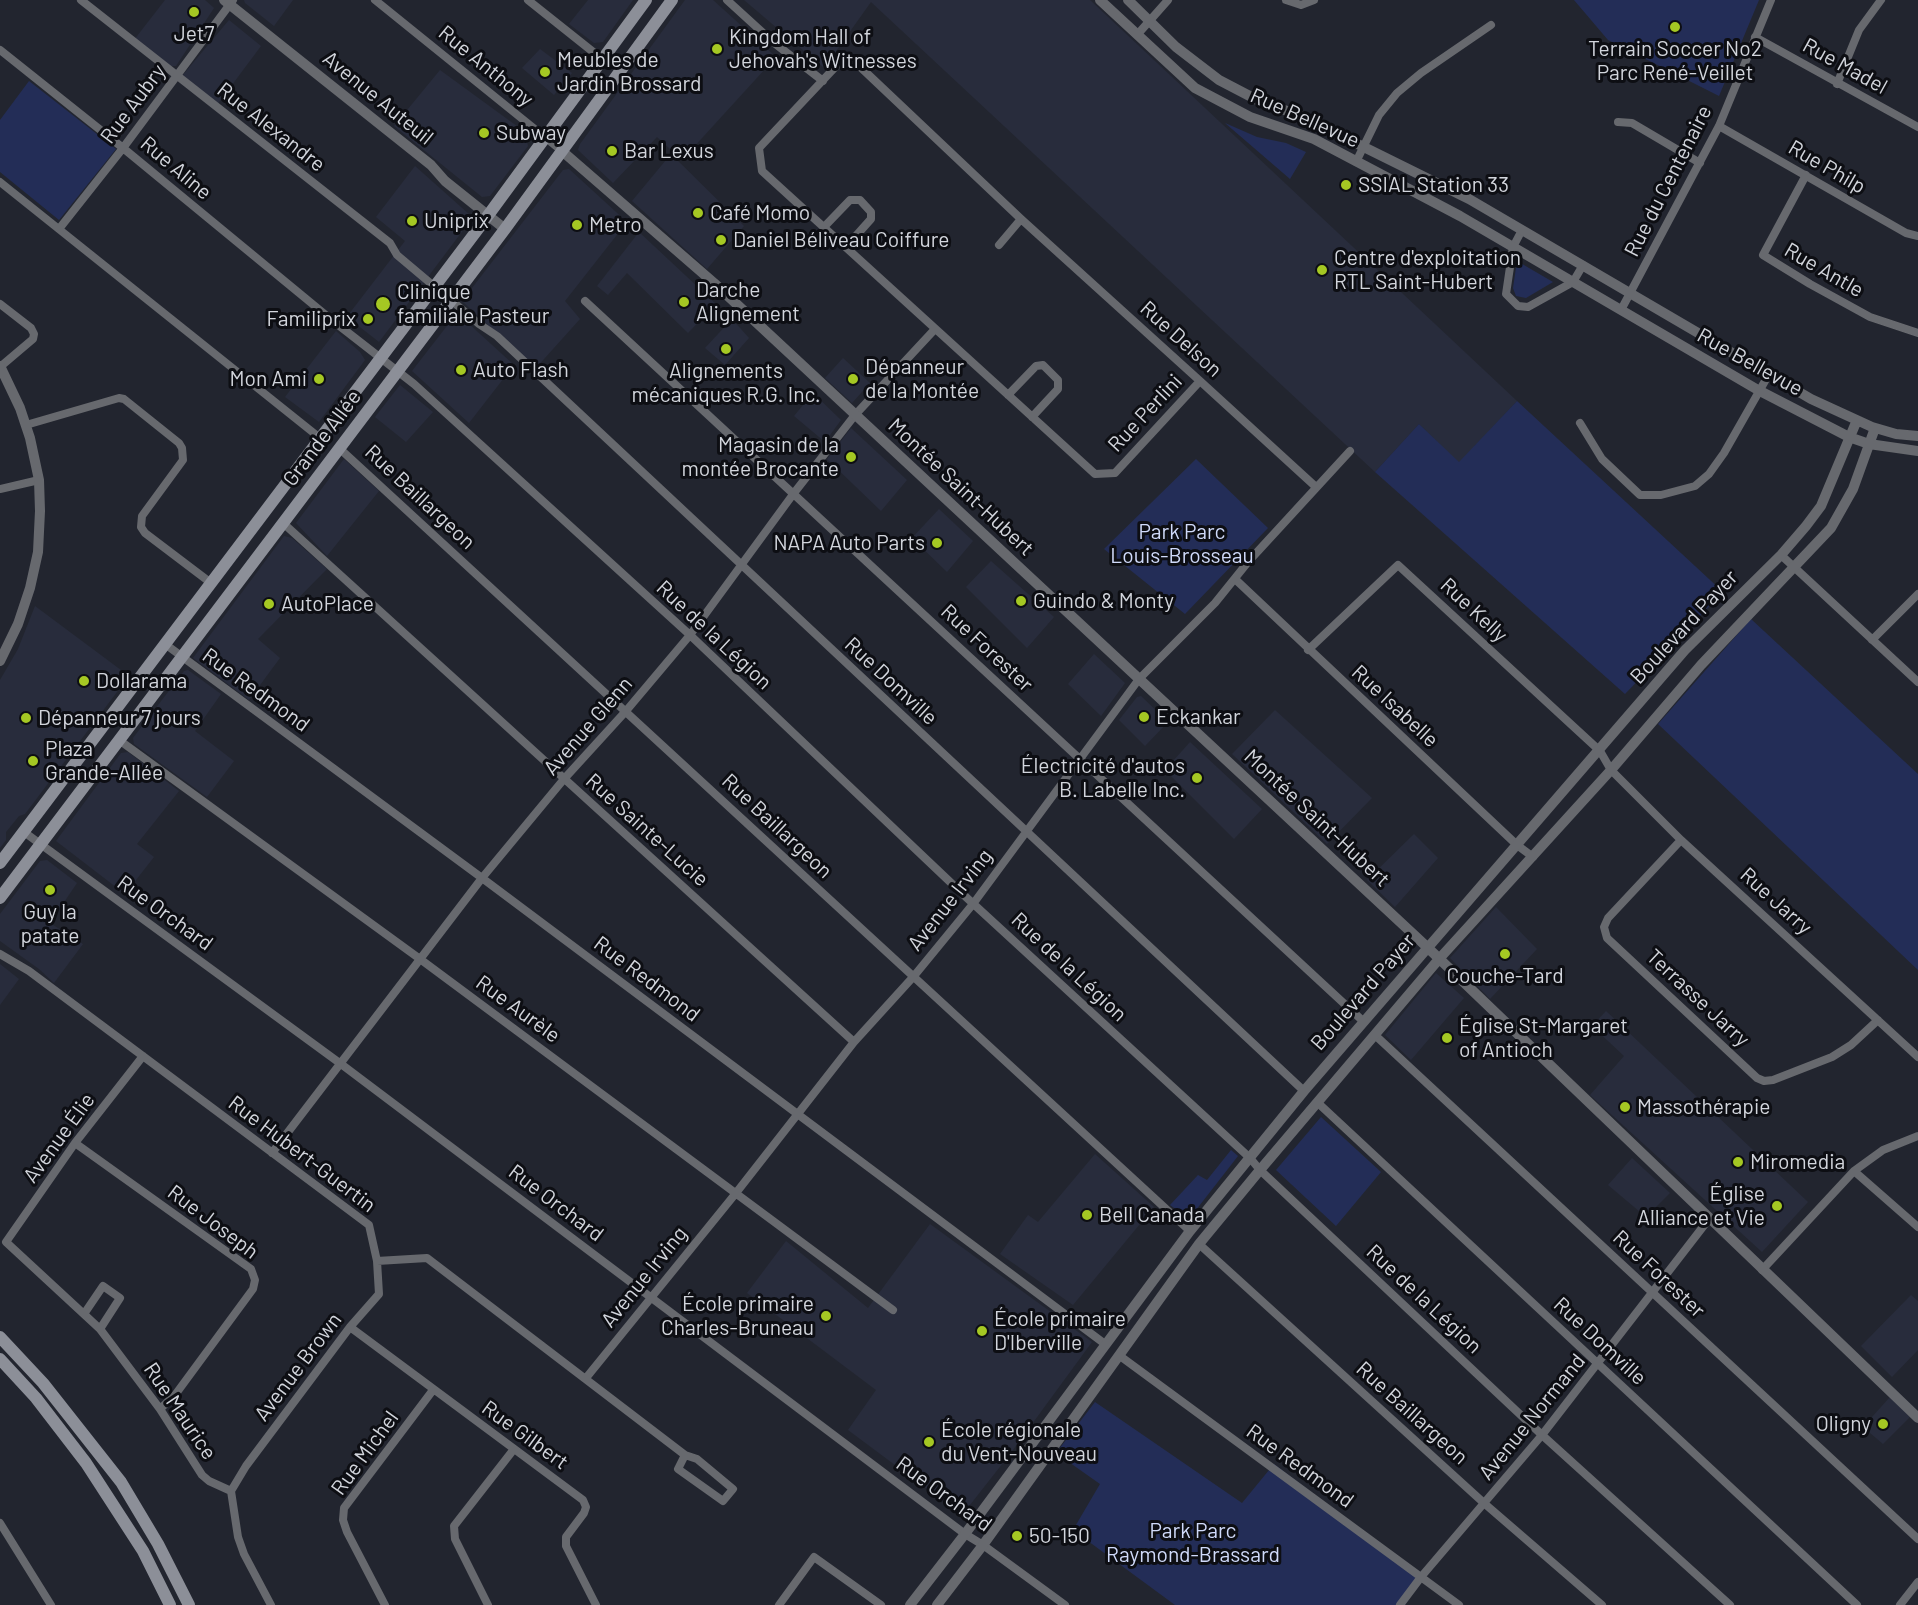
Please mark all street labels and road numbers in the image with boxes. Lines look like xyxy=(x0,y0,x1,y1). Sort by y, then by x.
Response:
street label: Rue Anthony xyxy=(434,20,538,112)
street label: Rue Madel xyxy=(1798,33,1892,99)
street label: Avenue Auteuil xyxy=(318,46,438,150)
street label: Rue Aubry xyxy=(95,59,171,149)
street label: Rue Alexandre xyxy=(212,77,330,177)
street label: Rue Bellevue xyxy=(1246,83,1364,153)
street label: Rue du Centenaire xyxy=(1619,101,1717,261)
street label: Rue Aline xyxy=(135,131,217,205)
street label: Rue Philp xyxy=(1784,135,1870,199)
street label: Rue Antle xyxy=(1780,237,1868,303)
street label: Rue Delson xyxy=(1135,296,1227,382)
street label: Rue Bellevue xyxy=(1693,323,1807,401)
street label: Rue Perlini xyxy=(1103,369,1187,457)
street label: Grande Allée xyxy=(278,385,366,491)
street label: Montée Saint-Hubert xyxy=(883,413,1039,561)
street label: Rue Baillargeon xyxy=(360,439,480,555)
street label: Boulevard Payer xyxy=(1625,565,1743,689)
street label: Rue Kelly xyxy=(1435,573,1513,647)
street label: Rue de la Légion xyxy=(651,575,777,695)
street label: Rue Forester xyxy=(936,599,1038,697)
street label: Rue Domville xyxy=(840,632,942,730)
street label: Rue Redmond xyxy=(198,643,314,737)
street label: Rue Isabelle xyxy=(1346,660,1444,752)
street label: Avenue Glenn xyxy=(538,672,638,780)
street label: Montée Saint-Hubert xyxy=(1239,744,1395,892)
street label: Rue Sainte-Lucie xyxy=(580,768,714,892)
street label: Rue Baillargeon xyxy=(717,768,837,884)
street label: Avenue Irving xyxy=(902,844,998,956)
street label: Rue Jarry xyxy=(1735,862,1817,940)
street label: Rue Orchard xyxy=(112,870,218,956)
street label: Rue de la Légion xyxy=(1006,907,1132,1027)
street label: Boulevard Payer xyxy=(1305,928,1421,1056)
street label: Rue Redmond xyxy=(589,931,705,1027)
street label: Terrasse Jarry xyxy=(1641,944,1755,1052)
street label: Rue Aurèle xyxy=(471,970,565,1048)
street label: Avenue Élie xyxy=(18,1088,100,1188)
street label: Rue Hubert-Guertin xyxy=(223,1090,381,1218)
street label: Rue Orchard xyxy=(504,1159,608,1247)
street label: Rue Joseph xyxy=(163,1180,263,1264)
street label: Avenue Irving xyxy=(596,1221,692,1333)
street label: Rue Forester xyxy=(1608,1225,1710,1323)
street label: Rue de la Légion xyxy=(1361,1239,1487,1359)
street label: Rue Domville xyxy=(1549,1292,1651,1390)
street label: Avenue Brown xyxy=(249,1308,347,1426)
street label: Avenue Normand xyxy=(1473,1349,1591,1485)
street label: Rue Baillargeon xyxy=(1351,1356,1473,1470)
street label: Rue Maurice xyxy=(138,1358,222,1464)
street label: Rue Gilbert xyxy=(477,1395,573,1475)
street label: Rue Michel xyxy=(326,1406,404,1500)
street label: Rue Redmond xyxy=(1242,1419,1358,1513)
street label: Rue Orchard xyxy=(891,1451,997,1537)

